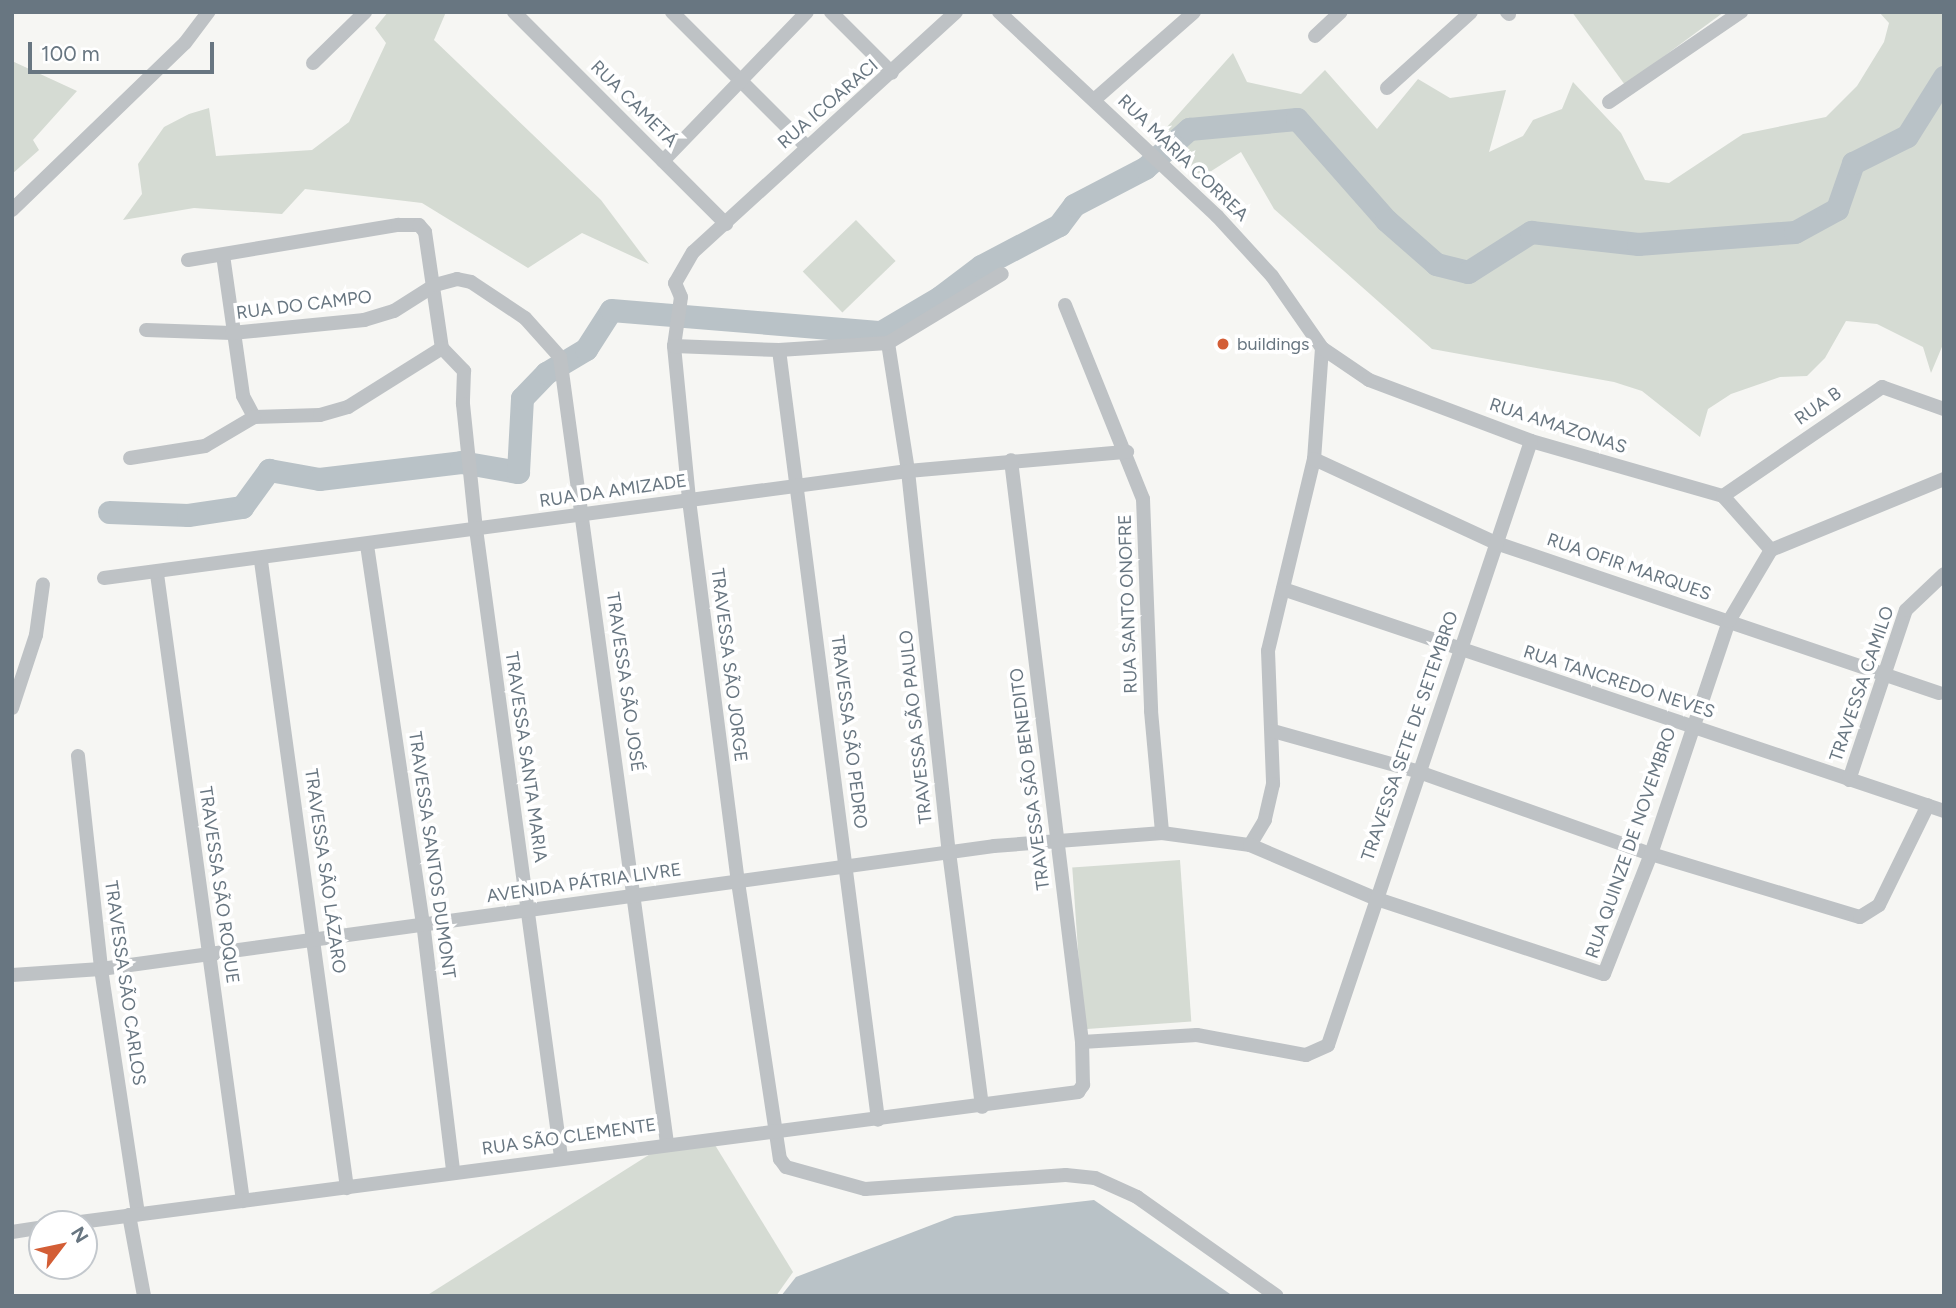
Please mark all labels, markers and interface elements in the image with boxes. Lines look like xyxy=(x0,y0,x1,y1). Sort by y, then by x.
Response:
scale bar xyxy=(32,28,217,72)
text: 100 m xyxy=(41,41,100,66)
street label: RUA ICOARACI xyxy=(774,55,882,153)
street label: RUA CAMETÁ xyxy=(586,56,682,152)
street label: RUA MARIA CORREA xyxy=(1113,90,1253,226)
street label: RUA DO CAMPO xyxy=(235,286,373,324)
place label: buildings xyxy=(1237,333,1309,355)
marker: buildings xyxy=(1215,336,1231,352)
street label: RUA B xyxy=(1791,382,1845,430)
street label: RUA AMAZONAS xyxy=(1487,394,1629,458)
street label: RUA DA AMIZADE xyxy=(538,470,688,512)
street label: RUA SANTO ONOFRE xyxy=(1114,514,1142,694)
street label: RUA OFIR MARQUES xyxy=(1544,529,1714,605)
street label: TRAVESSA SÃO JORGE xyxy=(706,567,752,763)
street label: TRAVESSA SÃO JOSÉ xyxy=(602,591,648,773)
street label: TRAVESSA CAMILO xyxy=(1825,604,1899,764)
street label: TRAVESSA SETE DE SETEMBRO xyxy=(1357,608,1463,864)
street label: TRAVESSA SÃO PAULO xyxy=(895,629,937,825)
street label: TRAVESSA SÃO PEDRO xyxy=(826,634,872,830)
street label: RUA TANCREDO NEVES xyxy=(1521,641,1717,723)
street label: TRAVESSA SANTA MARIA xyxy=(500,650,552,864)
street label: TRAVESSA SÃO BENEDITO xyxy=(1006,667,1054,891)
street label: RUA QUINZE DE NOVEMBRO xyxy=(1581,725,1681,961)
street label: TRAVESSA SANTOS DUMONT xyxy=(404,730,460,980)
street label: TRAVESSA SÃO LÁZARO xyxy=(300,767,350,975)
street label: TRAVESSA SÃO ROQUE xyxy=(194,785,244,985)
street label: AVENIDA PÁTRIA LIVRE xyxy=(485,859,683,907)
street label: TRAVESSA SÃO CARLOS xyxy=(100,879,150,1087)
street label: RUA SÃO CLEMENTE xyxy=(481,1114,657,1160)
north arrow xyxy=(28,1210,98,1280)
text: N xyxy=(66,1222,93,1247)

